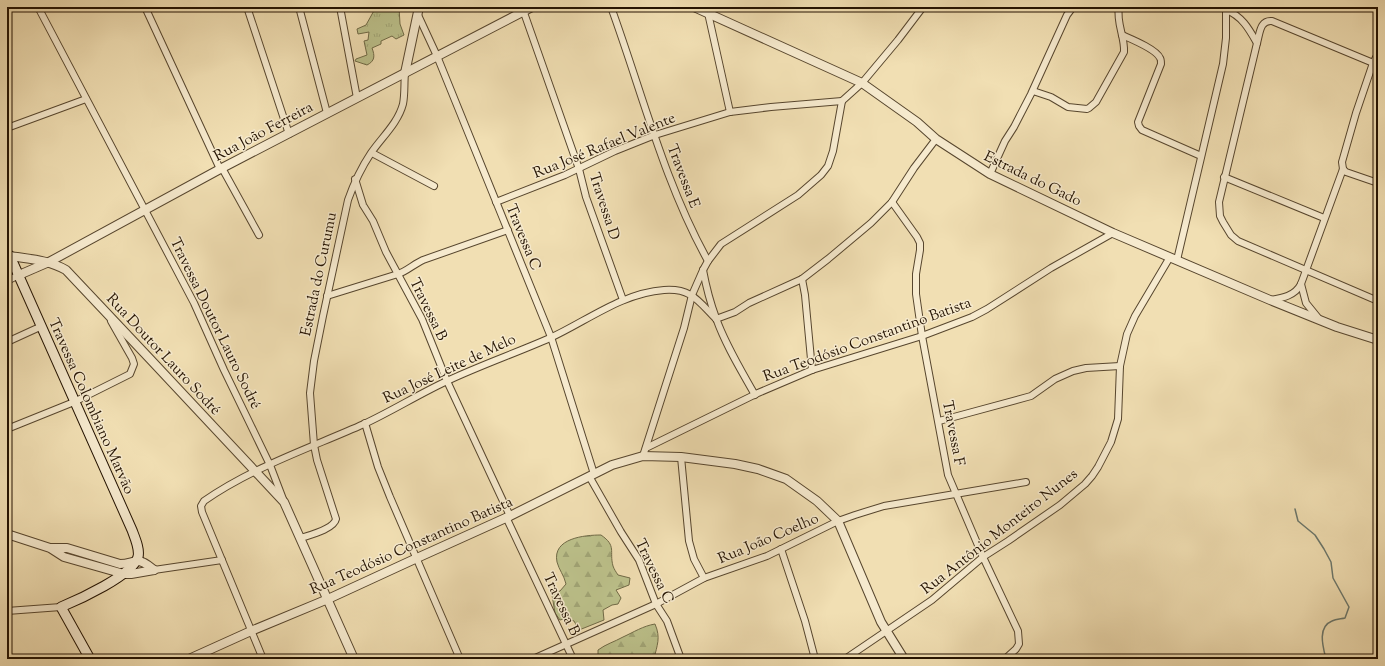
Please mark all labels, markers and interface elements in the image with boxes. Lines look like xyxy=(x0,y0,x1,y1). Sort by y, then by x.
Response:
street label: Rua João Ferreira xyxy=(210,97,317,167)
street label: Rua José Rafael Valente xyxy=(530,108,679,185)
street label: Travessa E xyxy=(661,142,704,212)
street label: Estrada do Gado xyxy=(980,147,1085,212)
street label: Travessa D xyxy=(583,170,624,243)
street label: Travessa C xyxy=(500,201,545,274)
street label: Estrada do Curumu xyxy=(296,210,343,338)
street label: Travessa Doutor Lauro Sodré xyxy=(164,234,265,413)
street label: Travessa B xyxy=(403,275,452,345)
street label: Rua Doutor Lauro Sodré xyxy=(101,290,225,421)
street label: Rua Teodósio Constantino Batista xyxy=(761,293,975,388)
street label: Travessa Colombiano Marvão xyxy=(42,315,139,498)
street label: Rua José Leite de Melo xyxy=(380,329,520,409)
street label: Travessa F xyxy=(936,399,969,468)
street label: Rua Antônio Monteiro Nunes xyxy=(917,464,1083,600)
street label: Rua Teodósio Constantino Batista xyxy=(307,492,516,601)
street label: Rua João Coelho xyxy=(715,509,822,570)
street label: Travessa C xyxy=(629,536,678,608)
street label: Travessa B xyxy=(537,570,585,640)

